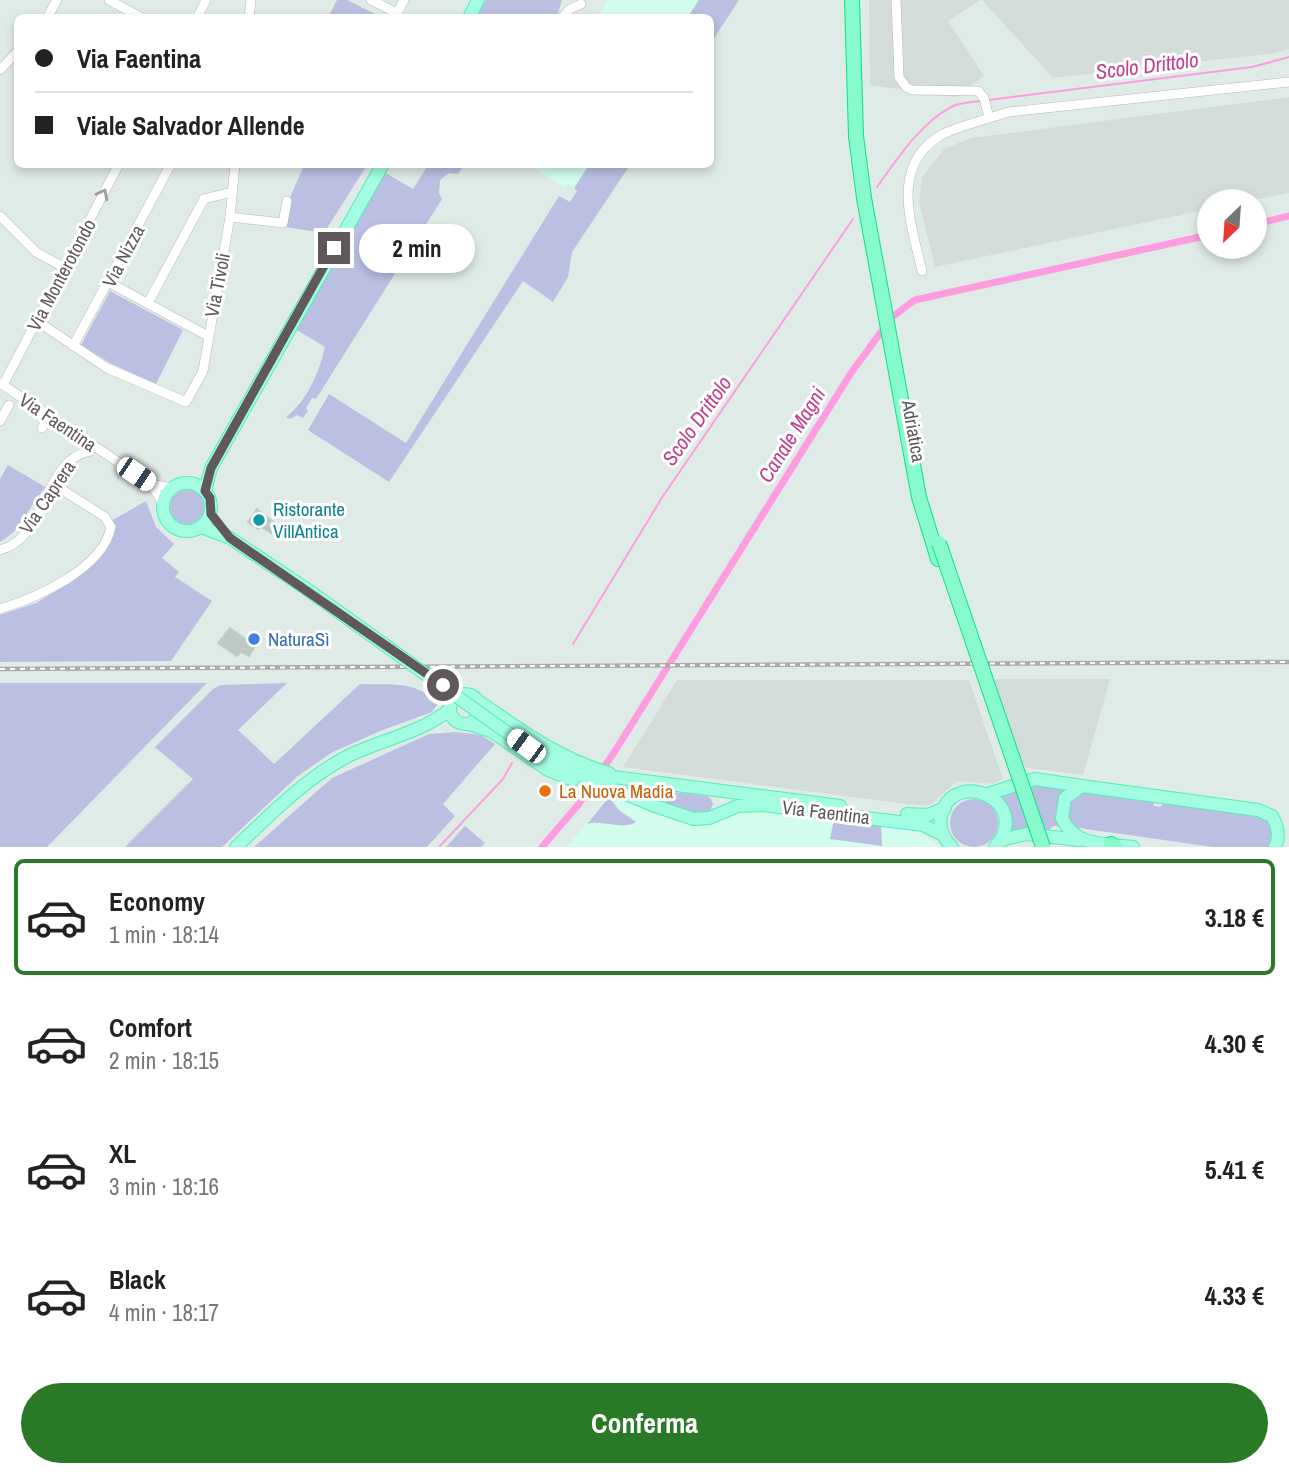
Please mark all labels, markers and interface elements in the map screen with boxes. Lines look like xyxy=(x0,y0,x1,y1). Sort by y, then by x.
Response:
text: Via Faentina xyxy=(77,41,201,76)
water label: Scolo Drittolo xyxy=(1094,45,1200,86)
text: Viale Salvador Allende xyxy=(77,108,305,143)
one-way arrow xyxy=(95,189,108,202)
north arrow xyxy=(1197,189,1267,259)
map controls xyxy=(1197,189,1267,259)
street label: Via Monterotondo xyxy=(21,214,101,336)
street label: Via Nizza xyxy=(96,220,150,292)
callout: 2 min xyxy=(358,224,474,272)
route end xyxy=(318,232,350,264)
text: 2 min xyxy=(392,233,442,264)
street label: Via Tivoli xyxy=(198,251,236,319)
water label: Scolo Drittolo xyxy=(655,370,738,471)
water label: Canale Magni xyxy=(751,381,832,488)
street label: Via Faentina xyxy=(14,387,102,458)
street label: Adriatica xyxy=(896,397,932,464)
car xyxy=(113,454,160,494)
street label: Via Caprera xyxy=(13,455,81,539)
place label: Ristorante VillAntica xyxy=(273,496,345,544)
marker: Ristorante VillAntica xyxy=(251,512,267,528)
place label: NaturaSì xyxy=(268,626,329,652)
marker: NaturaSì xyxy=(246,631,262,647)
route start xyxy=(427,669,459,701)
car xyxy=(503,725,550,767)
place label: La Nuova Madia xyxy=(559,778,674,804)
marker: La Nuova Madia xyxy=(537,783,553,799)
street label: Via Faentina xyxy=(781,794,872,830)
text: Economy xyxy=(109,884,205,919)
icon: car xyxy=(25,886,88,949)
text: 3.18 € xyxy=(1205,900,1264,935)
text: 1 min · 18:14 xyxy=(109,919,219,950)
text: Comfort xyxy=(109,1010,192,1045)
icon: car xyxy=(25,1012,88,1075)
text: 4.30 € xyxy=(1205,1026,1264,1061)
text: 2 min · 18:15 xyxy=(109,1045,219,1076)
text: XL xyxy=(109,1136,136,1171)
icon: car xyxy=(25,1138,88,1201)
text: 5.41 € xyxy=(1205,1152,1264,1187)
text: 3 min · 18:16 xyxy=(109,1171,219,1202)
text: Black xyxy=(109,1262,166,1297)
icon: car xyxy=(25,1264,88,1327)
text: 4.33 € xyxy=(1205,1278,1264,1313)
text: 4 min · 18:17 xyxy=(109,1297,219,1328)
button: Conferma xyxy=(21,1383,1268,1463)

